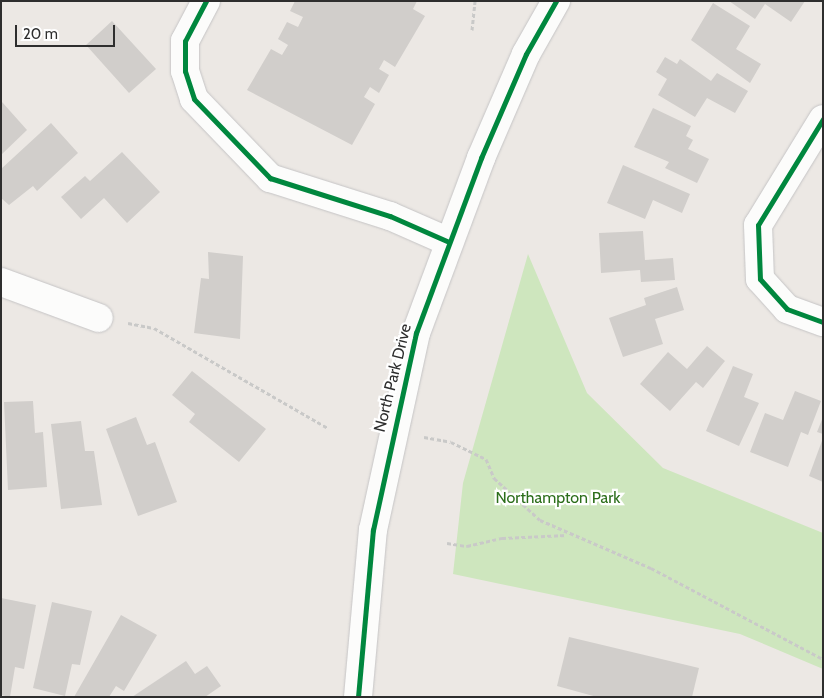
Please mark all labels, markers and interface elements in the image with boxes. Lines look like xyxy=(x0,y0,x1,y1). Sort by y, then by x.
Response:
scale bar xyxy=(18,15,118,47)
text: 20 m xyxy=(23,25,58,43)
street label: North Park Drive xyxy=(370,322,416,434)
park label: Northampton Park xyxy=(496,488,620,508)

